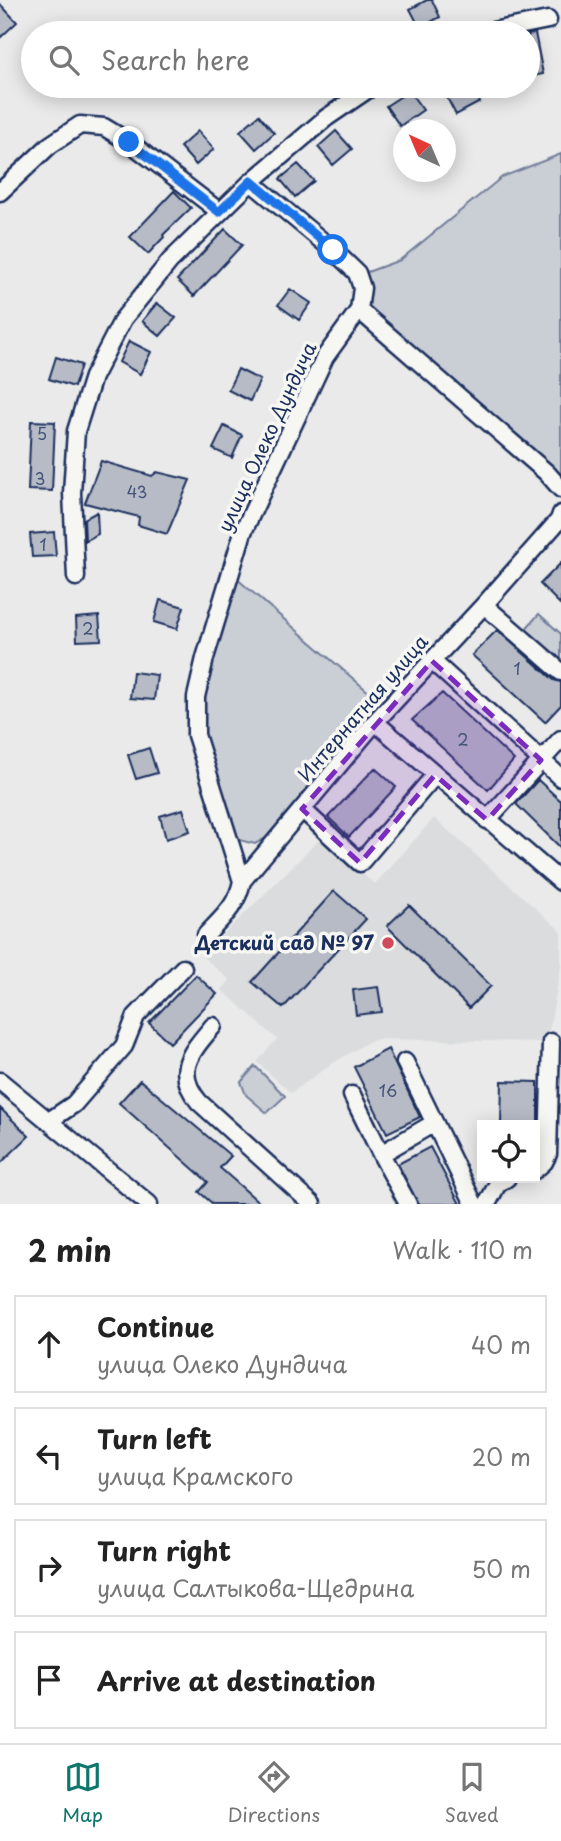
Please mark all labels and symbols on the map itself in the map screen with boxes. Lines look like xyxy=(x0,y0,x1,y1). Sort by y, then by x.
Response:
north arrow xyxy=(393,119,456,182)
route end xyxy=(113,126,144,157)
route start xyxy=(317,234,348,265)
street label: улица Олеко Дундича xyxy=(210,337,322,536)
house number: 5 xyxy=(37,421,47,445)
house number: 3 xyxy=(35,466,45,490)
house number: 43 xyxy=(127,479,147,503)
house number: 1 xyxy=(39,532,47,556)
house number: 2 xyxy=(82,616,94,640)
street label: Интернатная улица xyxy=(291,628,434,787)
house number: 1 xyxy=(513,656,521,680)
house number: 2 xyxy=(457,727,469,751)
place label: Детский сад № 97 xyxy=(194,928,374,956)
marker: Детский сад № 97 xyxy=(380,935,396,951)
house number: 16 xyxy=(379,1078,397,1102)

